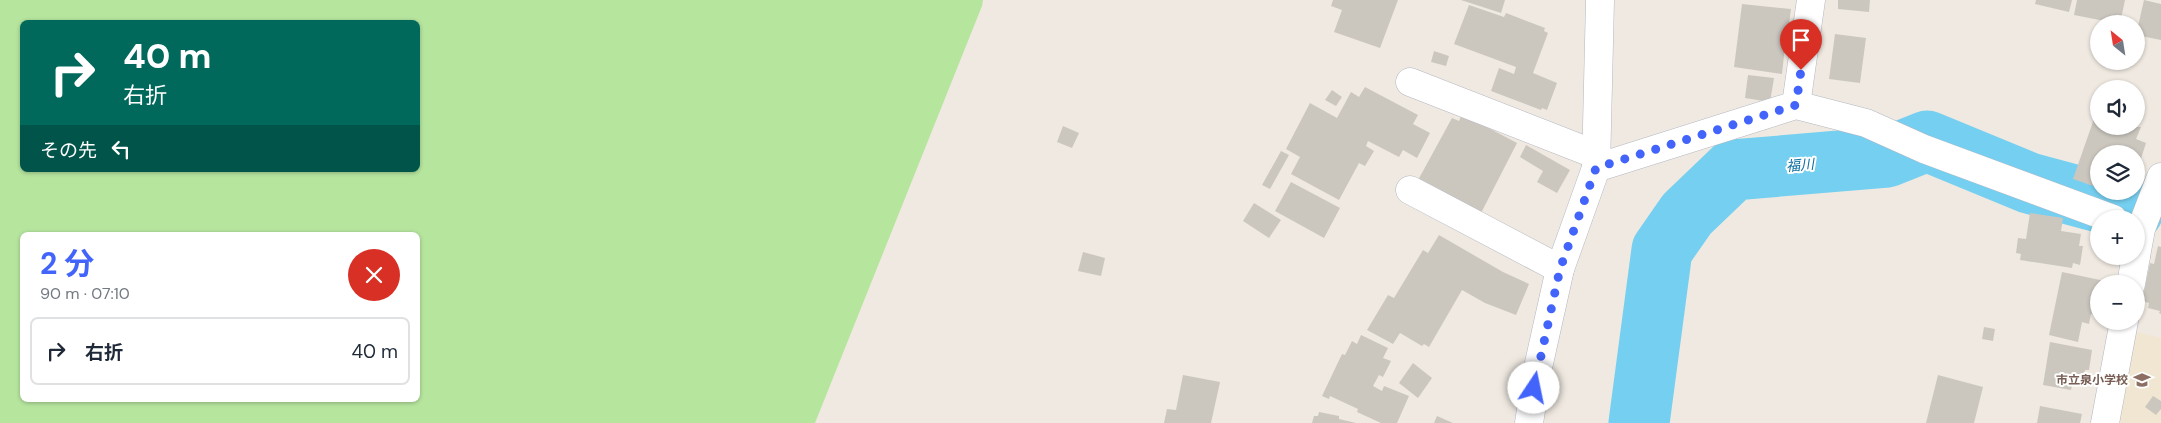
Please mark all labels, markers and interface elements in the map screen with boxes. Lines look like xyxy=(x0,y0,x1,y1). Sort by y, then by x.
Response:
north arrow xyxy=(2090,15,2145,70)
map controls xyxy=(2090,15,2145,330)
pin xyxy=(1780,19,1822,70)
icon: arrive xyxy=(1787,26,1815,54)
text: 40 m xyxy=(123,33,212,79)
icon: right xyxy=(40,40,105,105)
button: sound xyxy=(2090,80,2145,135)
text: 右折 xyxy=(123,81,167,110)
icon: left xyxy=(107,135,135,163)
text: その先 xyxy=(40,138,97,163)
button: layers xyxy=(2090,145,2145,200)
water label: 福川 xyxy=(1785,155,1817,175)
button: + xyxy=(2090,210,2145,265)
text: 2 分 xyxy=(40,244,94,283)
button: close xyxy=(348,249,400,301)
button: − xyxy=(2090,275,2145,330)
text: 90 m · 07:10 xyxy=(40,283,130,304)
icon: right xyxy=(42,337,70,365)
text: 40 m xyxy=(351,339,398,364)
text: 右折 xyxy=(85,340,123,365)
position arrow xyxy=(1507,361,1559,413)
school or university icon: 市立泉小学校 xyxy=(2132,370,2152,390)
place label: 市立泉小学校 xyxy=(2056,372,2128,388)

